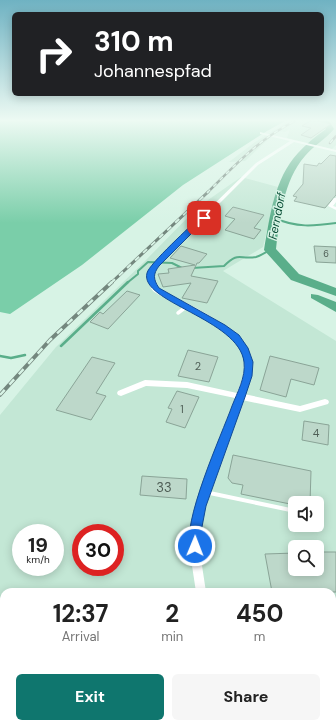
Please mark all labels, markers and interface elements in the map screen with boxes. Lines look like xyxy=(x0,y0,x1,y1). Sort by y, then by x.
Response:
text: 310 m xyxy=(94,23,174,60)
icon: right xyxy=(28,28,80,80)
text: Johannespfad xyxy=(94,59,212,83)
water label: Ferndorf xyxy=(265,190,290,241)
pin xyxy=(187,201,221,235)
icon: arrive xyxy=(193,207,215,229)
house number: 6 xyxy=(323,248,329,260)
house number: 2 xyxy=(195,359,201,373)
house number: 1 xyxy=(180,402,184,416)
house number: 4 xyxy=(313,426,320,440)
house number: 33 xyxy=(156,479,172,496)
map controls xyxy=(288,496,324,576)
button: sound xyxy=(288,496,324,532)
speed limit sign: 30 xyxy=(72,524,124,576)
position arrow xyxy=(174,525,216,567)
text: 19 xyxy=(28,532,48,558)
button: search xyxy=(288,540,324,576)
text: km/h xyxy=(26,553,50,566)
text: 12:37 xyxy=(53,598,109,629)
text: 2 xyxy=(165,598,179,629)
text: 450 xyxy=(236,598,283,629)
text: Arrival xyxy=(62,628,100,645)
text: min xyxy=(161,628,183,645)
text: m xyxy=(254,628,265,645)
button: Exit xyxy=(16,674,164,720)
button: Share xyxy=(172,674,320,720)

